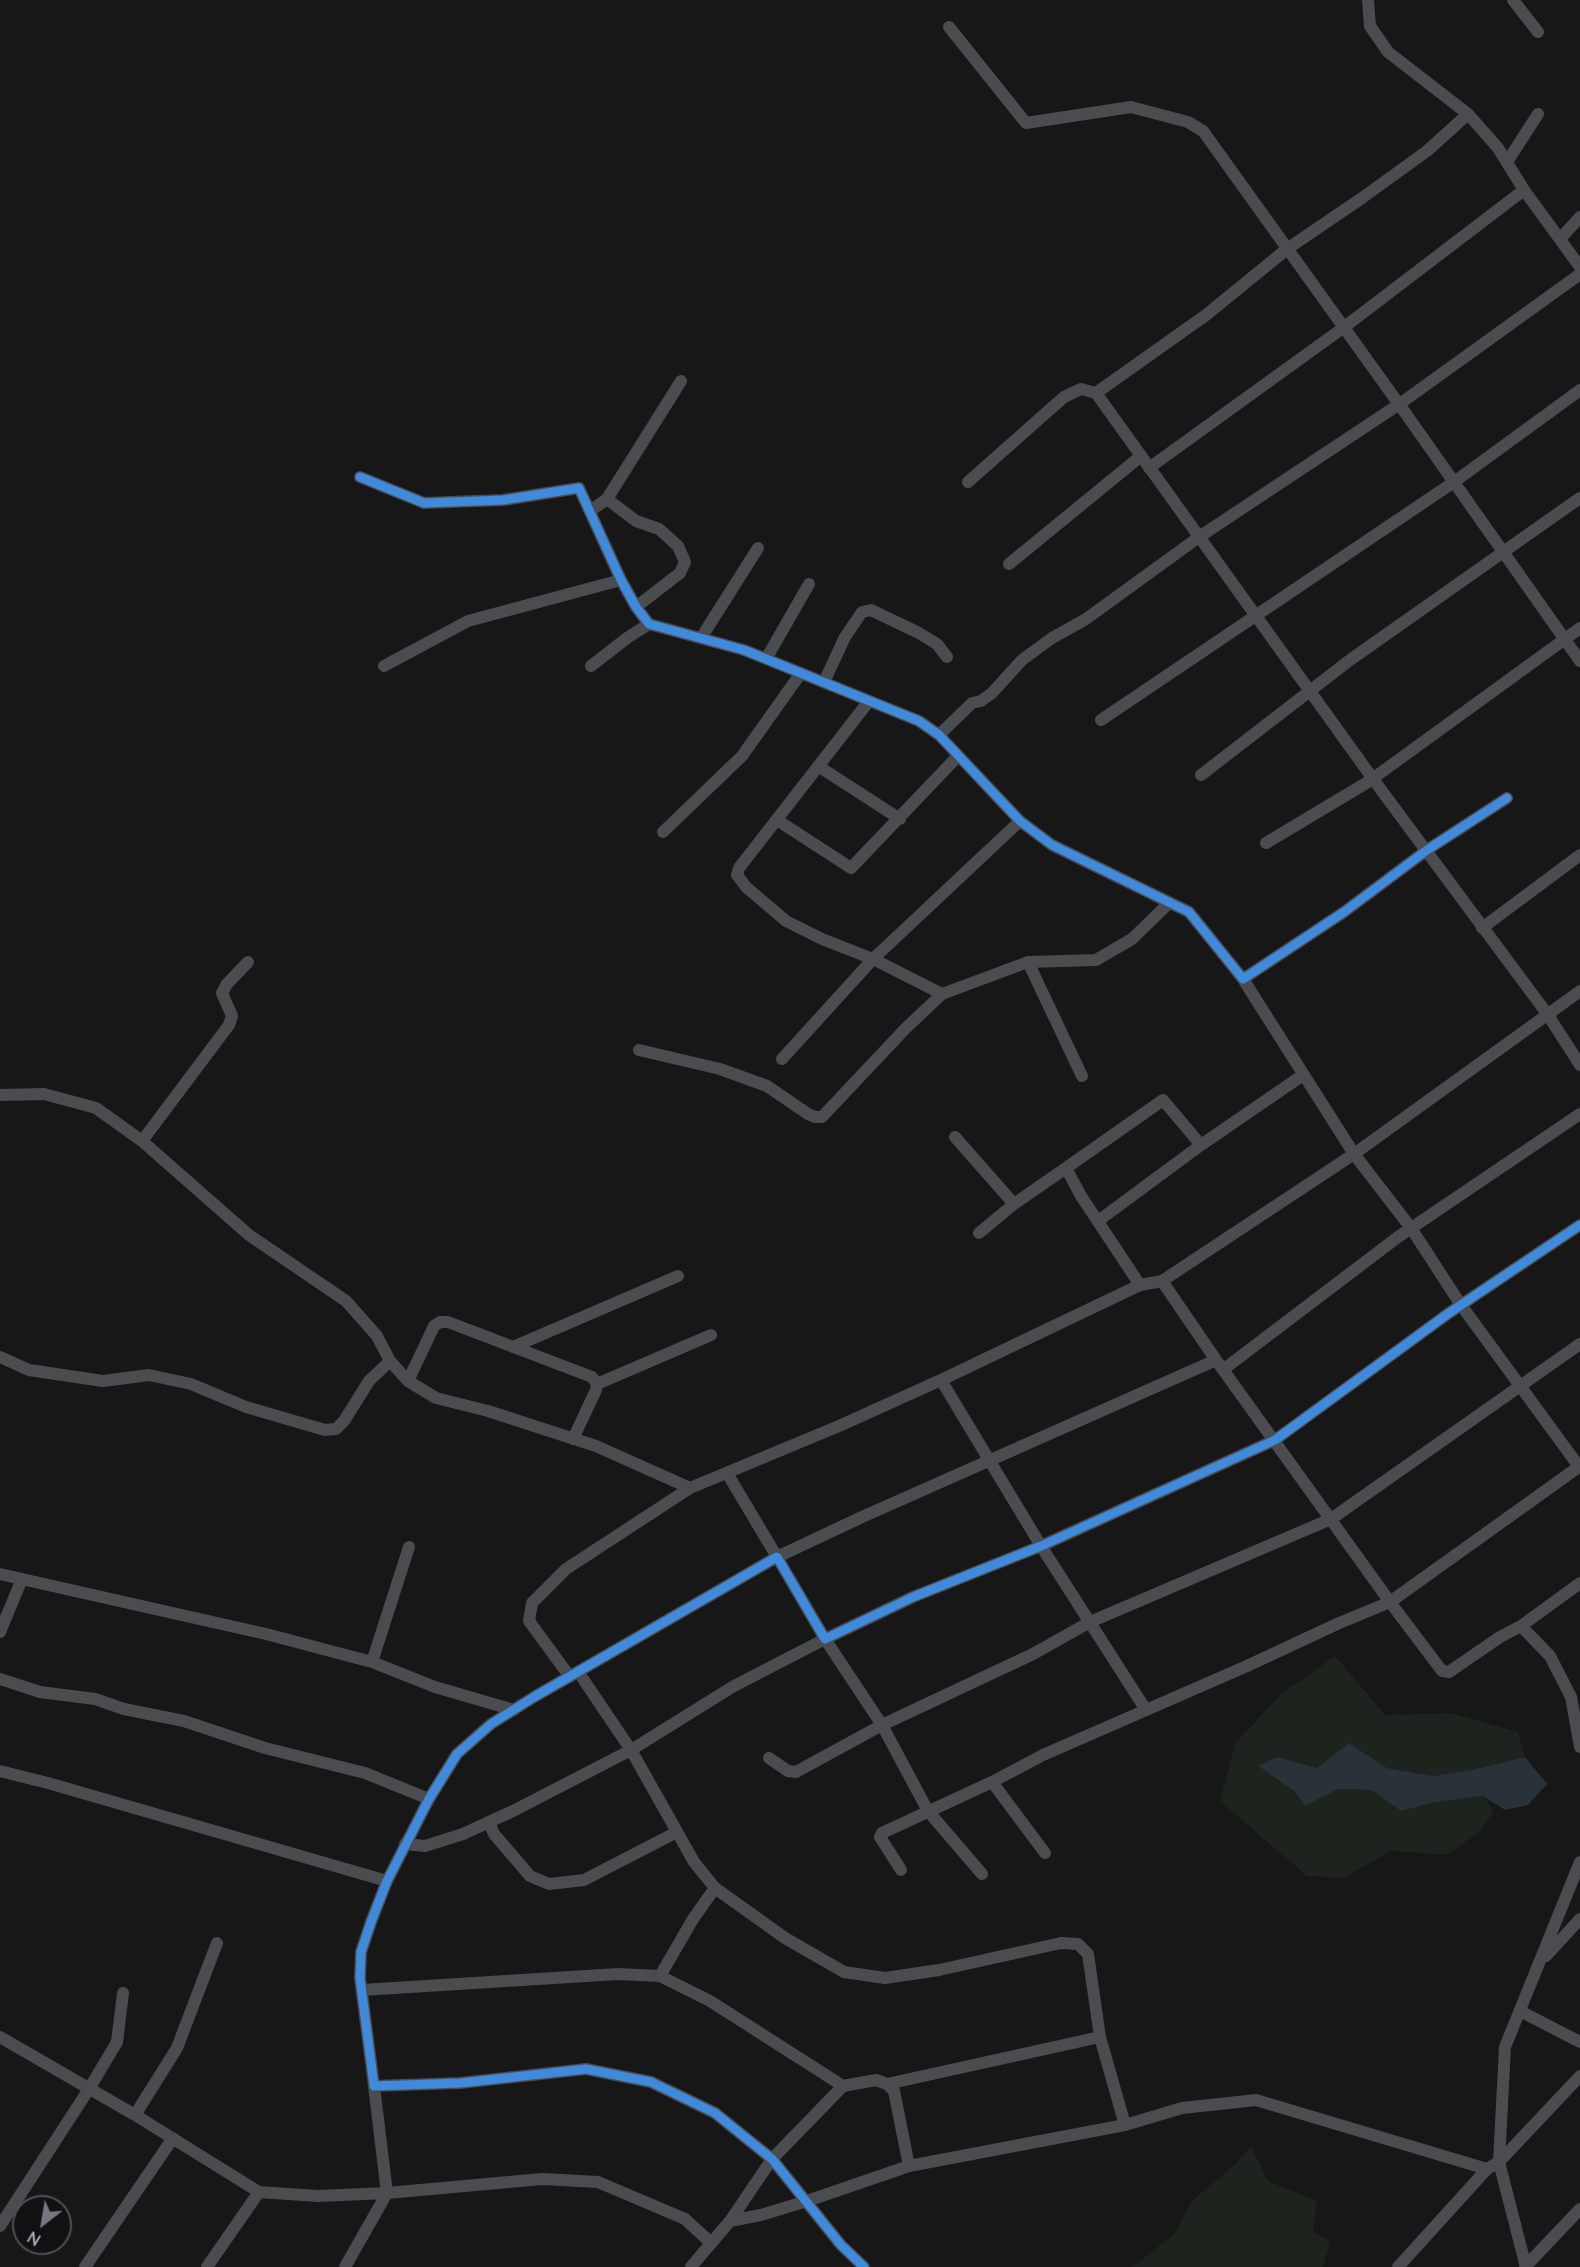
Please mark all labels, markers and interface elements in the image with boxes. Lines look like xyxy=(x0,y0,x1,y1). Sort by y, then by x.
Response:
north arrow xyxy=(12,2195,72,2255)
text: N xyxy=(24,2227,44,2250)

